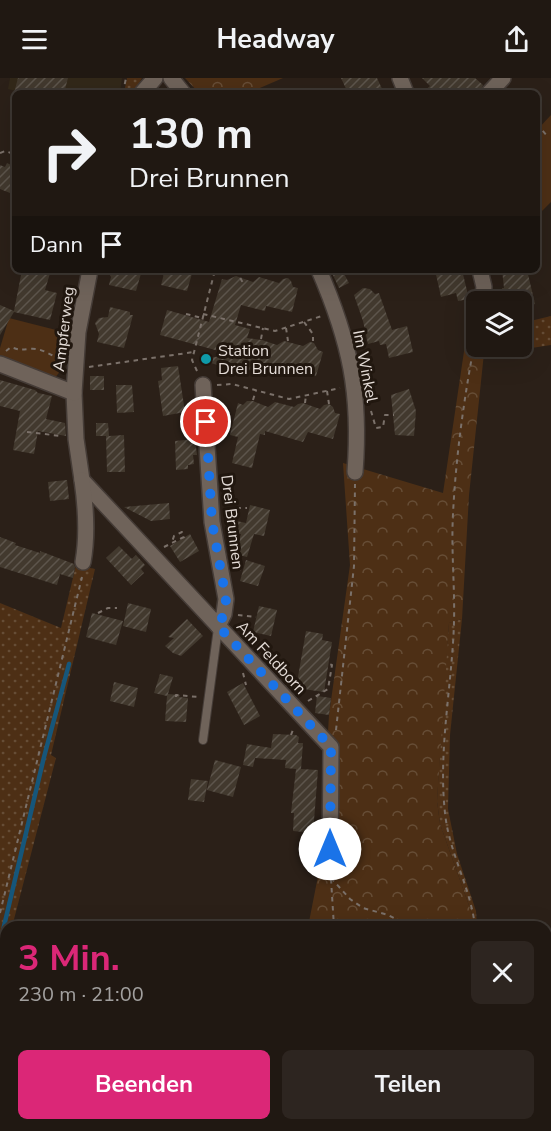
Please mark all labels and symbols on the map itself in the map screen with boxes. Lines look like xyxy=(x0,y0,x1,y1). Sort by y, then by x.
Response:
street label: Ampferweg xyxy=(48,285,80,373)
street label: Im Winkel xyxy=(347,328,383,405)
place label: Station Drei Brunnen xyxy=(218,340,313,380)
marker: Station Drei Brunnen xyxy=(199,352,213,366)
pin xyxy=(180,396,231,447)
street label: Drei Brunnen xyxy=(215,474,249,571)
street label: Am Feldborn xyxy=(231,616,311,699)
position arrow xyxy=(298,817,362,881)

